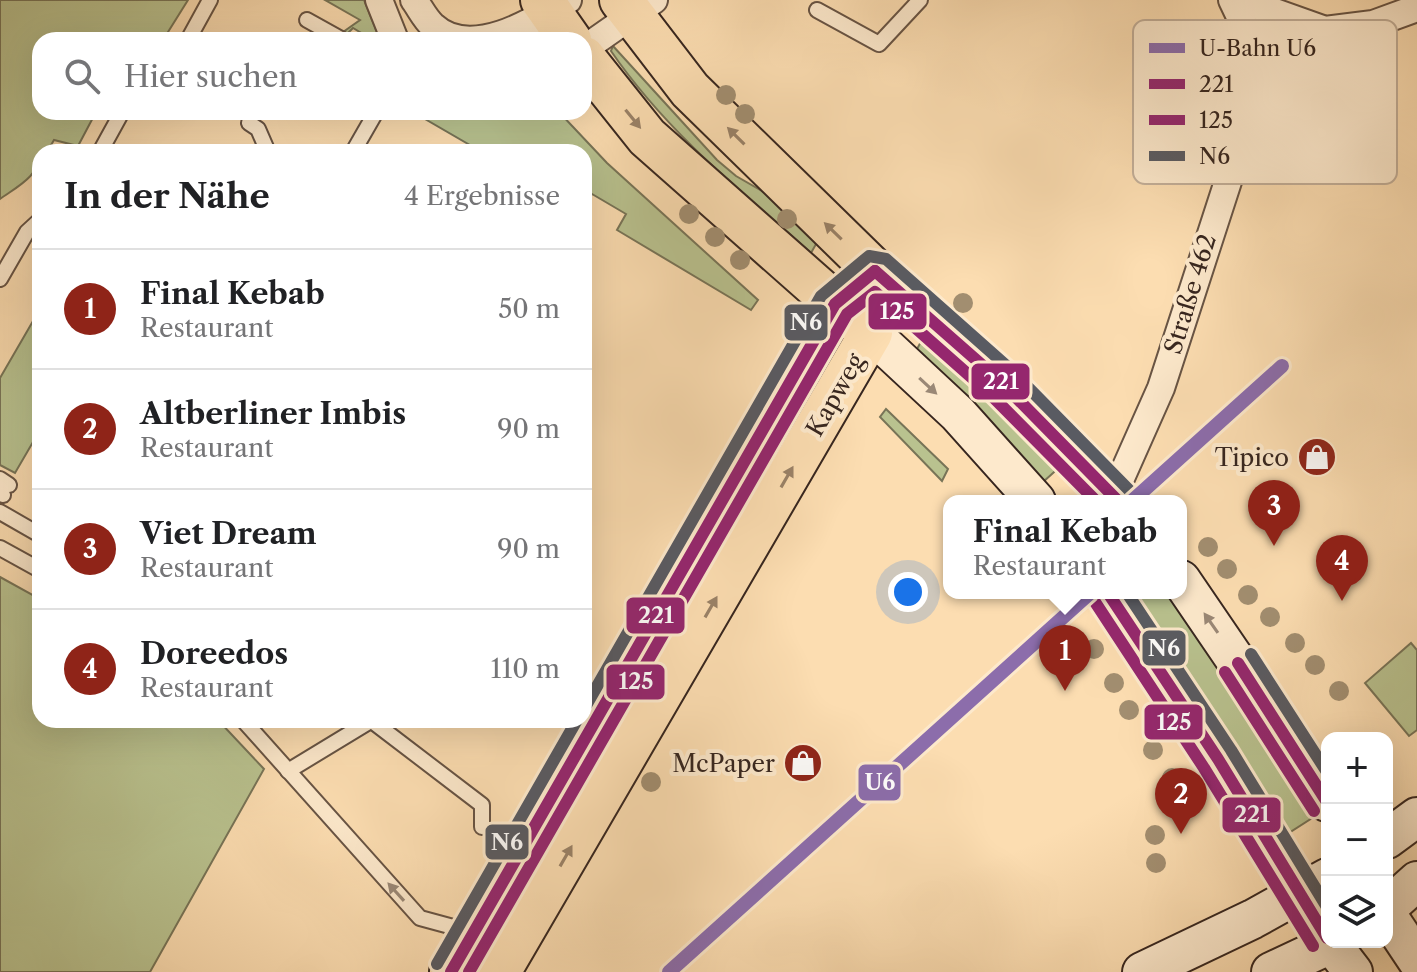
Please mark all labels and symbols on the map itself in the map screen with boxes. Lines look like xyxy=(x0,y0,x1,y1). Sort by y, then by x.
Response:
legend xyxy=(1133,20,1397,184)
text: U-Bahn U6 xyxy=(1199,35,1316,62)
text: 221 xyxy=(1199,71,1234,98)
text: 125 xyxy=(1199,107,1233,134)
one-way arrow xyxy=(624,109,640,129)
one-way arrow xyxy=(727,127,746,146)
text: N6 xyxy=(1199,143,1230,170)
one-way arrow xyxy=(824,223,843,241)
street label: Straße 462 xyxy=(1158,231,1222,357)
line badge: 125 xyxy=(867,292,928,331)
text: 125 xyxy=(879,298,915,325)
line badge: N6 xyxy=(783,303,829,342)
text: N6 xyxy=(790,309,822,336)
street label: Kapweg xyxy=(800,348,870,442)
line badge: 221 xyxy=(970,362,1031,401)
text: 221 xyxy=(983,368,1019,395)
one-way arrow xyxy=(919,377,938,395)
shop icon: Tipico xyxy=(1296,436,1338,478)
place label: Tipico xyxy=(1215,443,1289,472)
one-way arrow xyxy=(780,466,794,488)
pin: 3 xyxy=(1248,480,1300,546)
pin: 4 xyxy=(1316,535,1368,601)
your location xyxy=(888,572,928,612)
line badge: 221 xyxy=(625,596,686,635)
one-way arrow xyxy=(704,596,718,618)
text: 221 xyxy=(638,602,674,629)
one-way arrow xyxy=(1203,612,1218,633)
pin: 1 xyxy=(1039,625,1091,691)
line badge: N6 xyxy=(1141,629,1187,667)
text: N6 xyxy=(1148,635,1180,662)
line badge: 125 xyxy=(605,663,666,701)
text: 125 xyxy=(618,668,654,695)
line badge: 125 xyxy=(1143,703,1204,741)
text: 125 xyxy=(1156,709,1192,736)
shop icon: McPaper xyxy=(782,742,824,784)
place label: McPaper xyxy=(672,749,775,778)
line badge: U6 xyxy=(857,763,902,802)
pin: 2 xyxy=(1155,768,1207,834)
text: U6 xyxy=(864,769,896,796)
line badge: 221 xyxy=(1221,796,1282,834)
text: 221 xyxy=(1234,801,1270,828)
line badge: N6 xyxy=(484,823,530,861)
text: N6 xyxy=(491,829,523,856)
one-way arrow xyxy=(559,845,573,867)
one-way arrow xyxy=(388,882,406,901)

